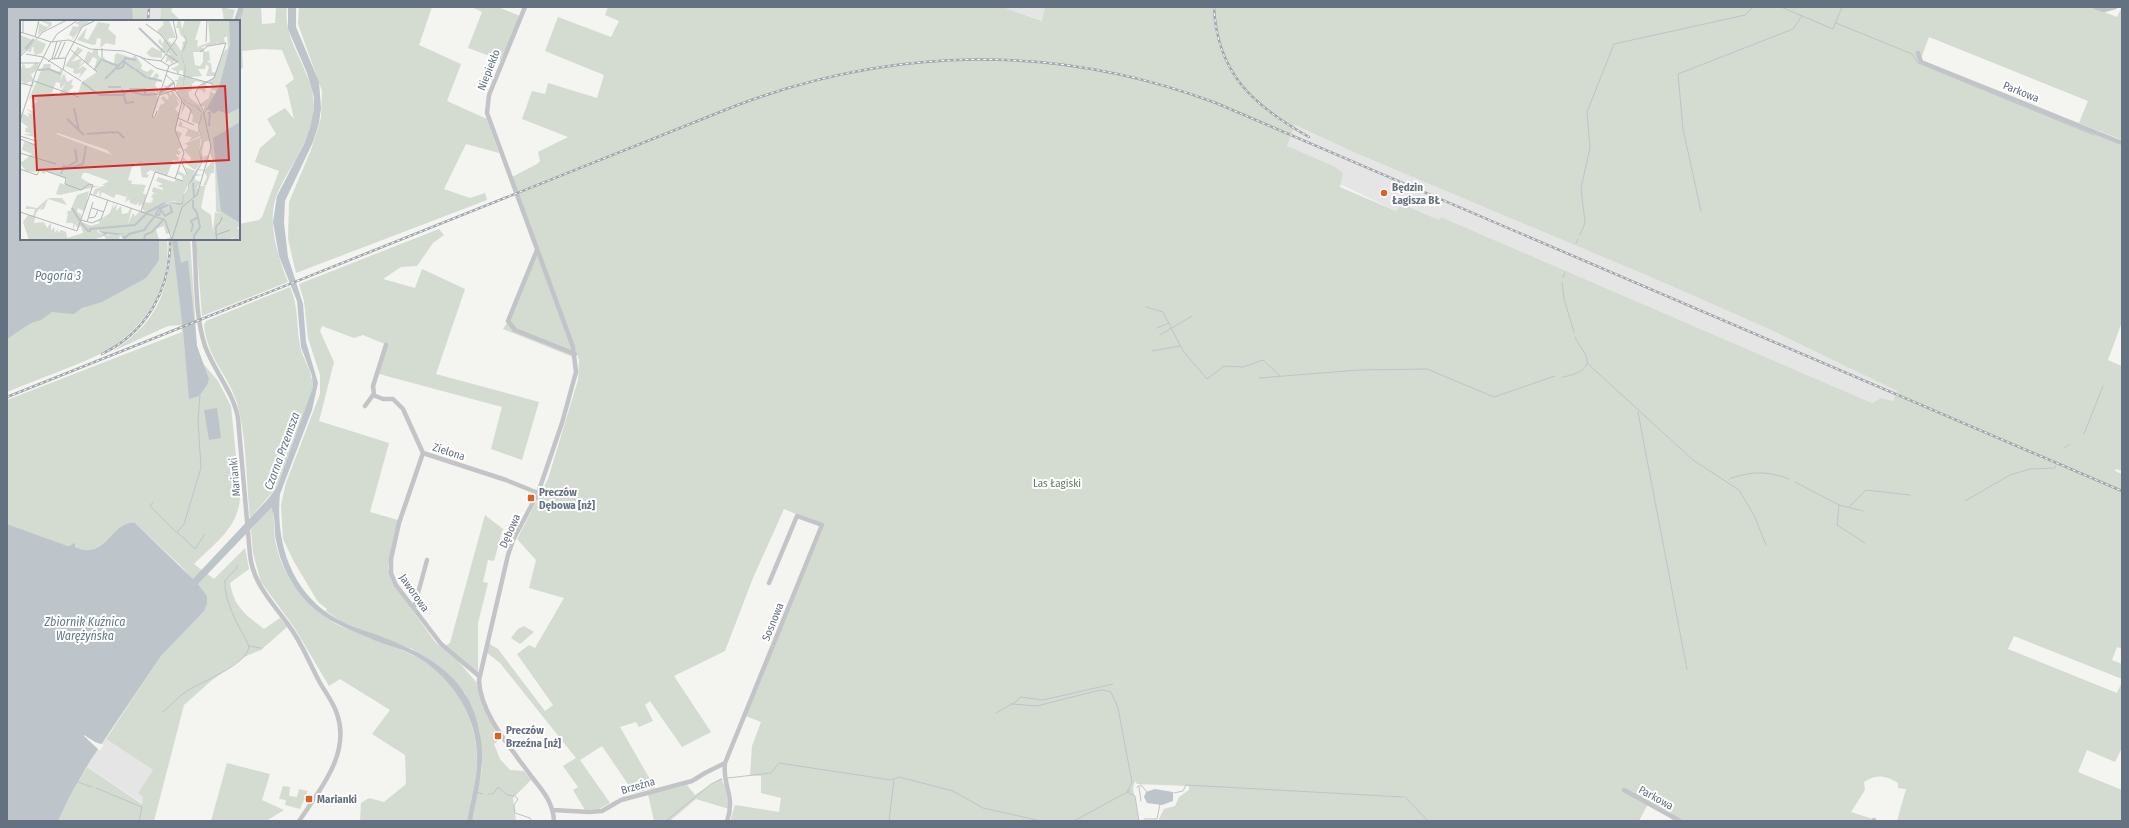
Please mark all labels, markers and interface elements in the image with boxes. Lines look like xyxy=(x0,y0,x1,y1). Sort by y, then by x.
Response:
inset map xyxy=(20,20,240,240)
street label: Niepiekło xyxy=(475,48,503,92)
street label: Parkowa xyxy=(2001,79,2041,105)
place label: Będzin Łagisza BŁ xyxy=(1392,181,1440,207)
marker: Będzin Łagisza BŁ xyxy=(1379,188,1389,198)
water label: Pogoria 3 xyxy=(35,269,81,283)
water label: Czarna Przemsza xyxy=(261,410,303,492)
street label: Zielona xyxy=(431,441,467,463)
street label: Marianki xyxy=(227,457,243,497)
park label: Las Łagiski xyxy=(1033,477,1081,490)
place label: Preczów Dębowa [nż] xyxy=(539,486,595,512)
marker: Preczów Dębowa [nż] xyxy=(526,493,536,503)
street label: Dębowa xyxy=(497,512,523,550)
street label: Jaworowa xyxy=(396,572,432,614)
street label: Sosnowa xyxy=(759,601,787,643)
water label: Zbiornik Kuźnica Warężyńska xyxy=(44,615,125,643)
place label: Preczów Brzeźna [nż] xyxy=(506,724,561,750)
marker: Preczów Brzeźna [nż] xyxy=(493,731,503,741)
street label: Brzeźna xyxy=(619,775,657,797)
street label: Parkowa xyxy=(1636,783,1676,813)
place label: Marianki xyxy=(317,793,357,806)
marker: Marianki xyxy=(304,794,314,804)

